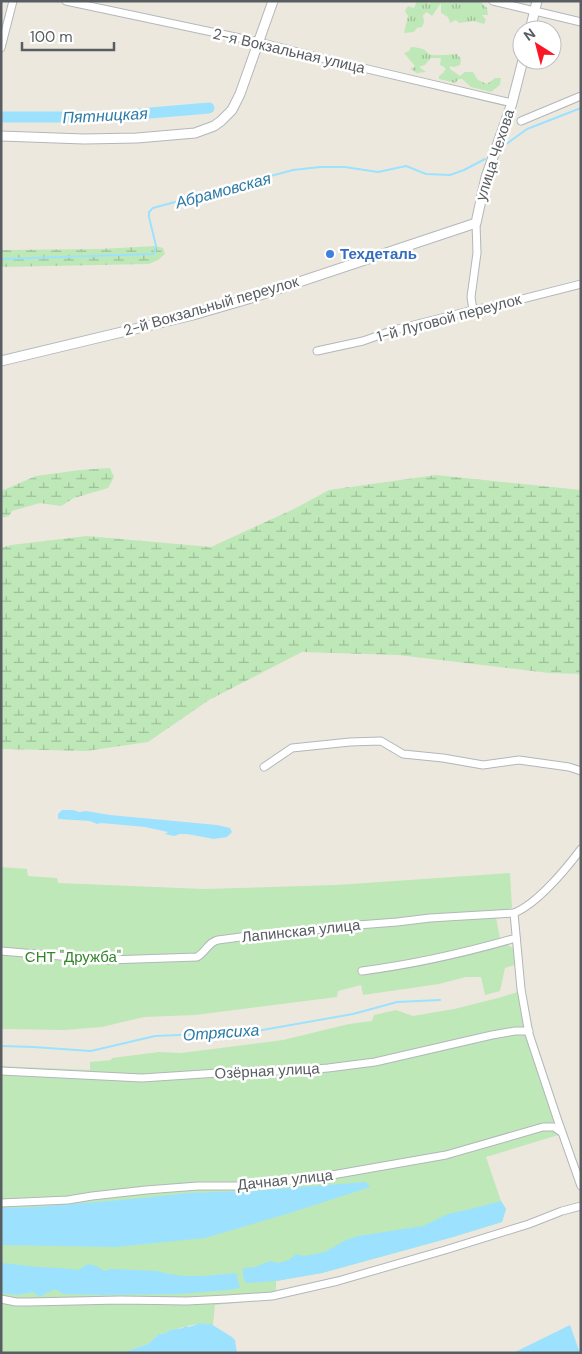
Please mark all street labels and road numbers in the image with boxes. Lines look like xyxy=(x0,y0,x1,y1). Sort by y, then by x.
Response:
street label: 2-я Вокзальная улица xyxy=(211,24,368,78)
street label: улица Чехова xyxy=(471,106,519,203)
street label: 2-й Вокзальный переулок xyxy=(121,271,301,341)
street label: 1-й Луговой переулок xyxy=(375,289,524,347)
street label: Лапинская улица xyxy=(241,915,362,947)
street label: Озёрная улица xyxy=(214,1058,321,1084)
street label: Дачная улица xyxy=(236,1165,334,1195)

